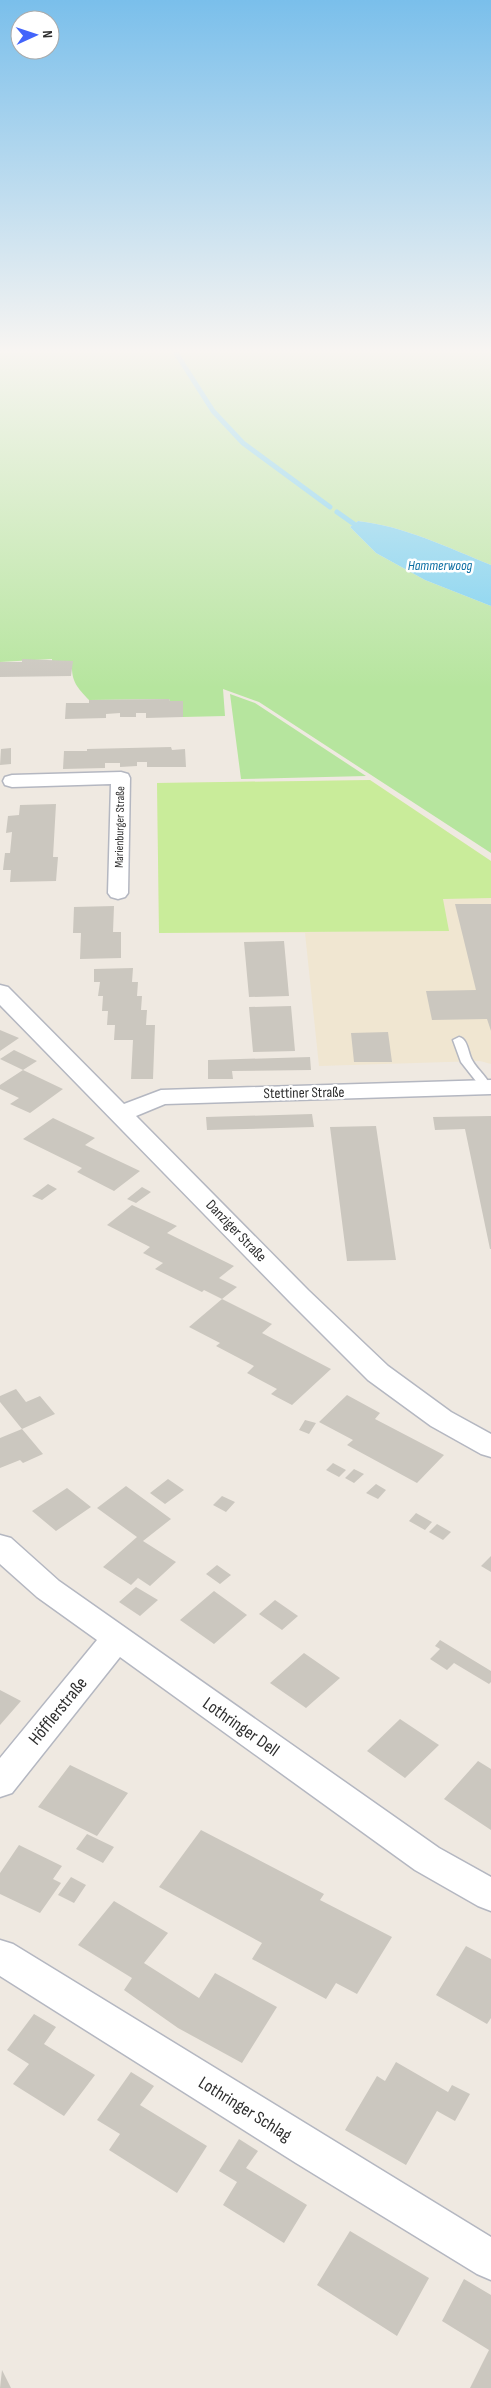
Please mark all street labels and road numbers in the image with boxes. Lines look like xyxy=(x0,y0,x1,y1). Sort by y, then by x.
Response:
street label: Marienburger Straße xyxy=(112,786,128,868)
street label: Stettiner Straße xyxy=(263,1083,345,1103)
street label: Danziger Straße xyxy=(202,1196,270,1266)
street label: Höfflerstraße xyxy=(24,1673,92,1749)
street label: Lothringer Dell xyxy=(199,1693,283,1761)
street label: Lothringer Schlag xyxy=(195,2072,295,2146)

